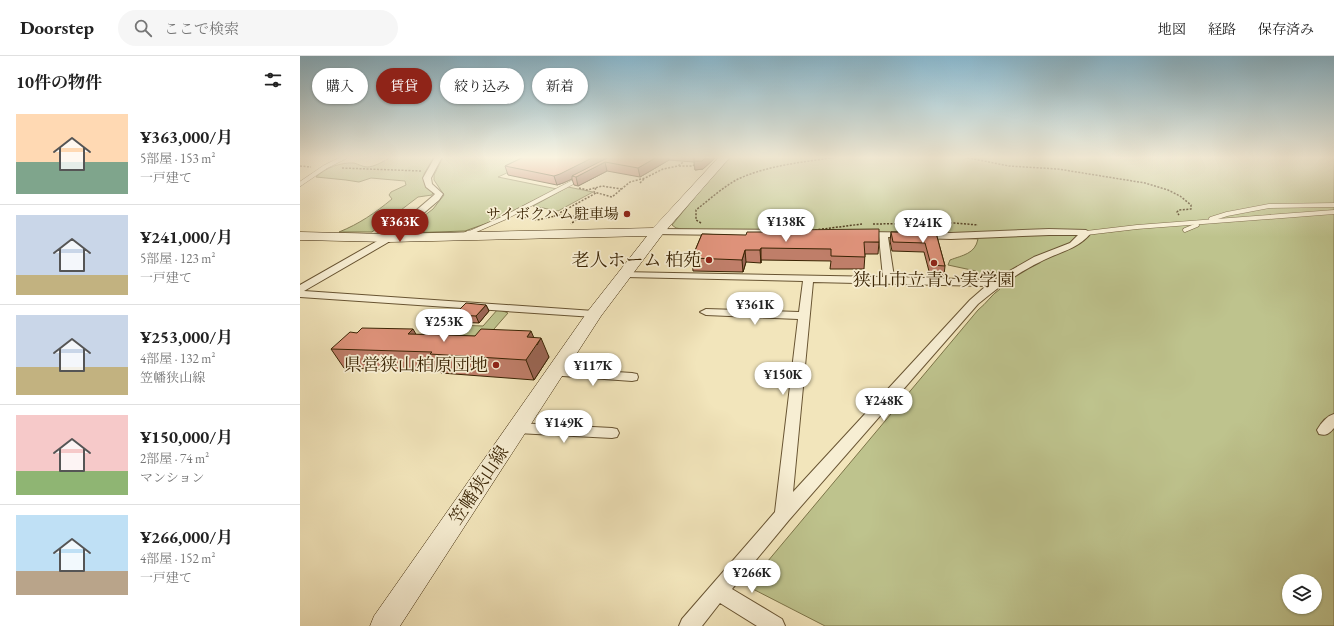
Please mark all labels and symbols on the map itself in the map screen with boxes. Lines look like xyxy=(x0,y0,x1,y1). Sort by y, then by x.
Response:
place label: サイボクハム駐車場 xyxy=(486,204,619,223)
pin: ¥363K xyxy=(372,209,428,243)
marker: サイボクハム駐車場 xyxy=(622,209,632,219)
pin: ¥138K xyxy=(758,209,814,243)
pin: ¥241K xyxy=(895,210,951,244)
place label: 老人ホーム 柏苑 xyxy=(571,248,701,271)
marker: 老人ホーム 柏苑 xyxy=(704,255,714,265)
marker: 狭山市立青い実学園 xyxy=(929,258,939,268)
place label: 狭山市立青い実学園 xyxy=(853,268,1015,291)
pin: ¥361K xyxy=(727,292,783,326)
pin: ¥253K xyxy=(416,309,472,343)
place label: 県営狭山柏原団地 xyxy=(344,353,488,376)
pin: ¥117K xyxy=(565,353,621,387)
marker: 県営狭山柏原団地 xyxy=(491,360,501,370)
pin: ¥150K xyxy=(755,362,811,396)
pin: ¥248K xyxy=(856,388,912,422)
pin: ¥149K xyxy=(536,410,592,444)
street label: 笠幡狭山線 xyxy=(444,441,513,528)
pin: ¥266K xyxy=(724,560,780,594)

